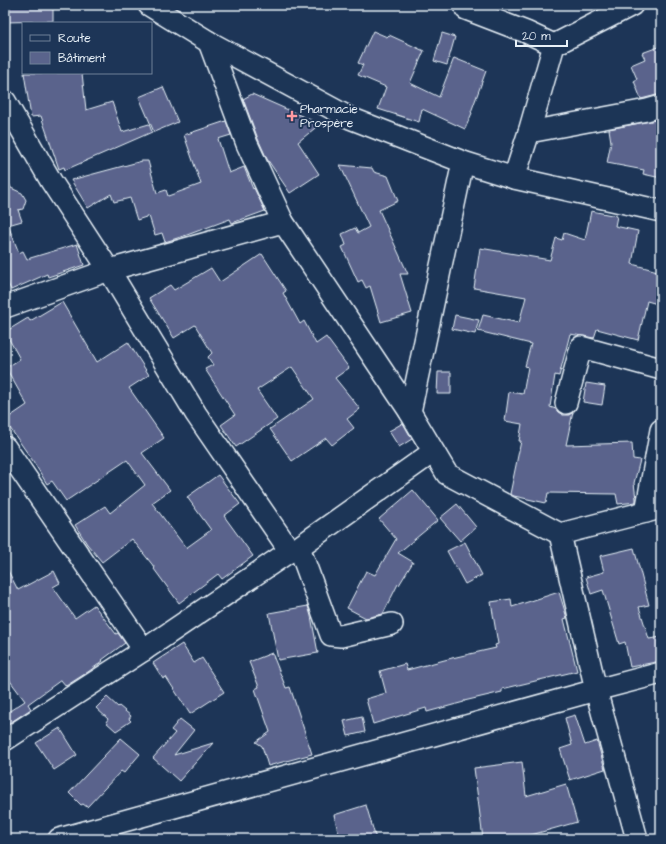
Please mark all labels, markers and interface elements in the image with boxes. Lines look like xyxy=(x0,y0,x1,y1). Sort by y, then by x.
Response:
legend xyxy=(22,22,152,74)
scale bar xyxy=(516,22,567,48)
text: 20 m xyxy=(522,28,551,45)
text: Route xyxy=(58,30,91,47)
text: Bâtiment xyxy=(58,50,106,67)
place label: Pharmacie Prospère xyxy=(300,101,358,132)
marker: Pharmacie Prospère xyxy=(287,111,297,121)

